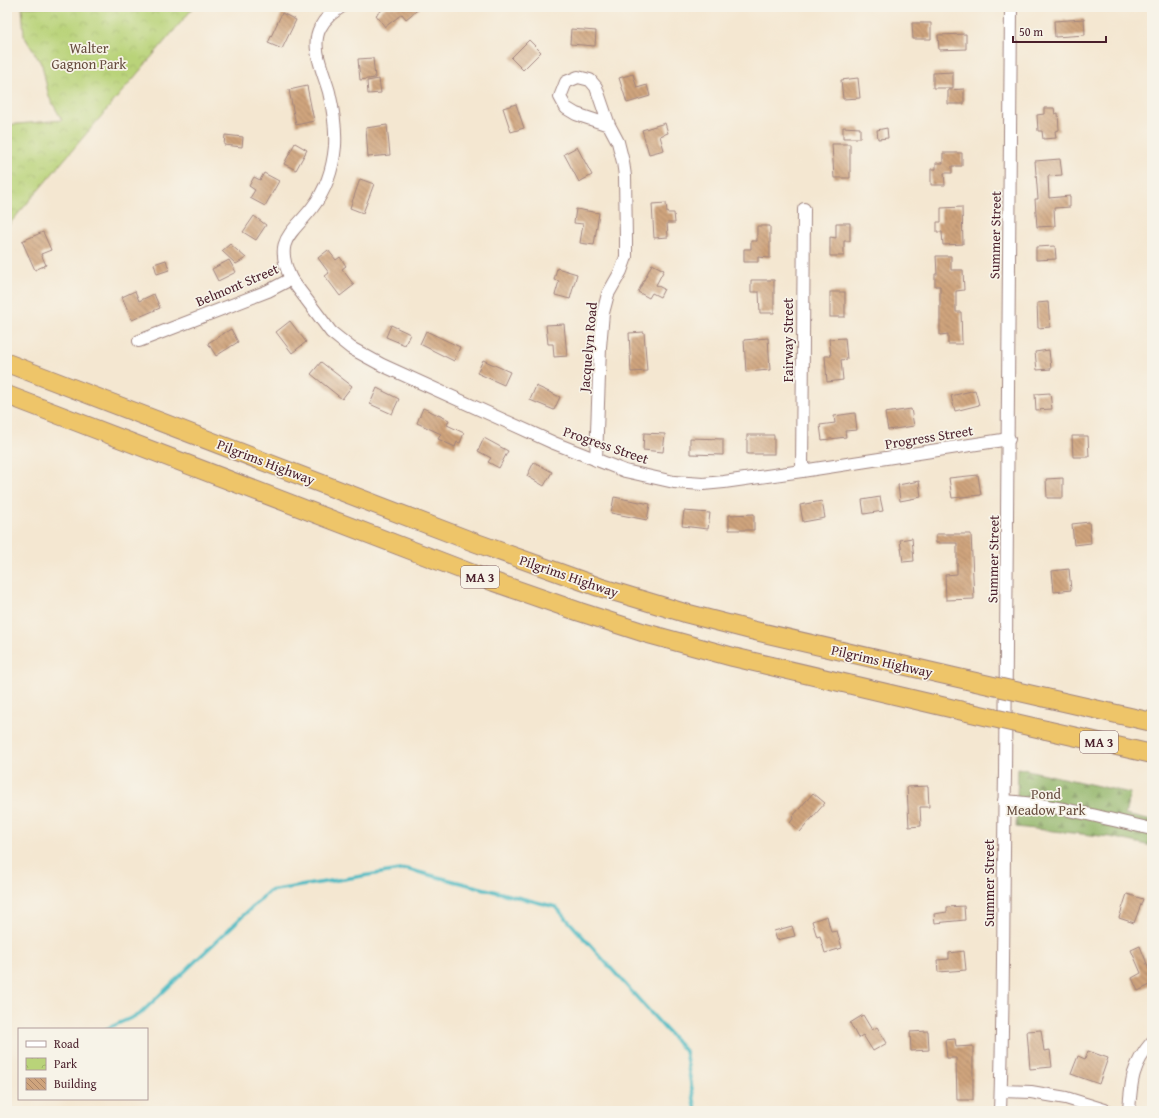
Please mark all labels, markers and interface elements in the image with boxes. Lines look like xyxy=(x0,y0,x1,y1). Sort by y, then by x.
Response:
scale bar xyxy=(1013,18,1106,44)
text: 50 m xyxy=(1019,23,1043,40)
park label: Walter Gagnon Park xyxy=(52,38,127,74)
street label: Summer Street xyxy=(984,191,1006,279)
street label: Belmont Street xyxy=(192,259,282,311)
street label: Fairway Street xyxy=(778,298,798,382)
street label: Jacquelyn Road xyxy=(574,301,602,395)
street label: Progress Street xyxy=(884,420,975,454)
street label: Progress Street xyxy=(561,421,651,469)
street label: Pilgrims Highway xyxy=(214,434,318,490)
street label: Summer Street xyxy=(982,515,1004,603)
street label: Pilgrims Highway xyxy=(517,550,621,602)
road number: MA 3 xyxy=(461,566,499,588)
street label: Pilgrims Highway xyxy=(829,640,935,682)
road number: MA 3 xyxy=(1080,731,1118,753)
park label: Pond Meadow Park xyxy=(1006,784,1086,820)
street label: Summer Street xyxy=(979,839,999,927)
legend xyxy=(18,1028,148,1100)
text: Road xyxy=(54,1035,80,1052)
text: Park xyxy=(54,1055,78,1072)
text: Building xyxy=(54,1075,97,1092)

